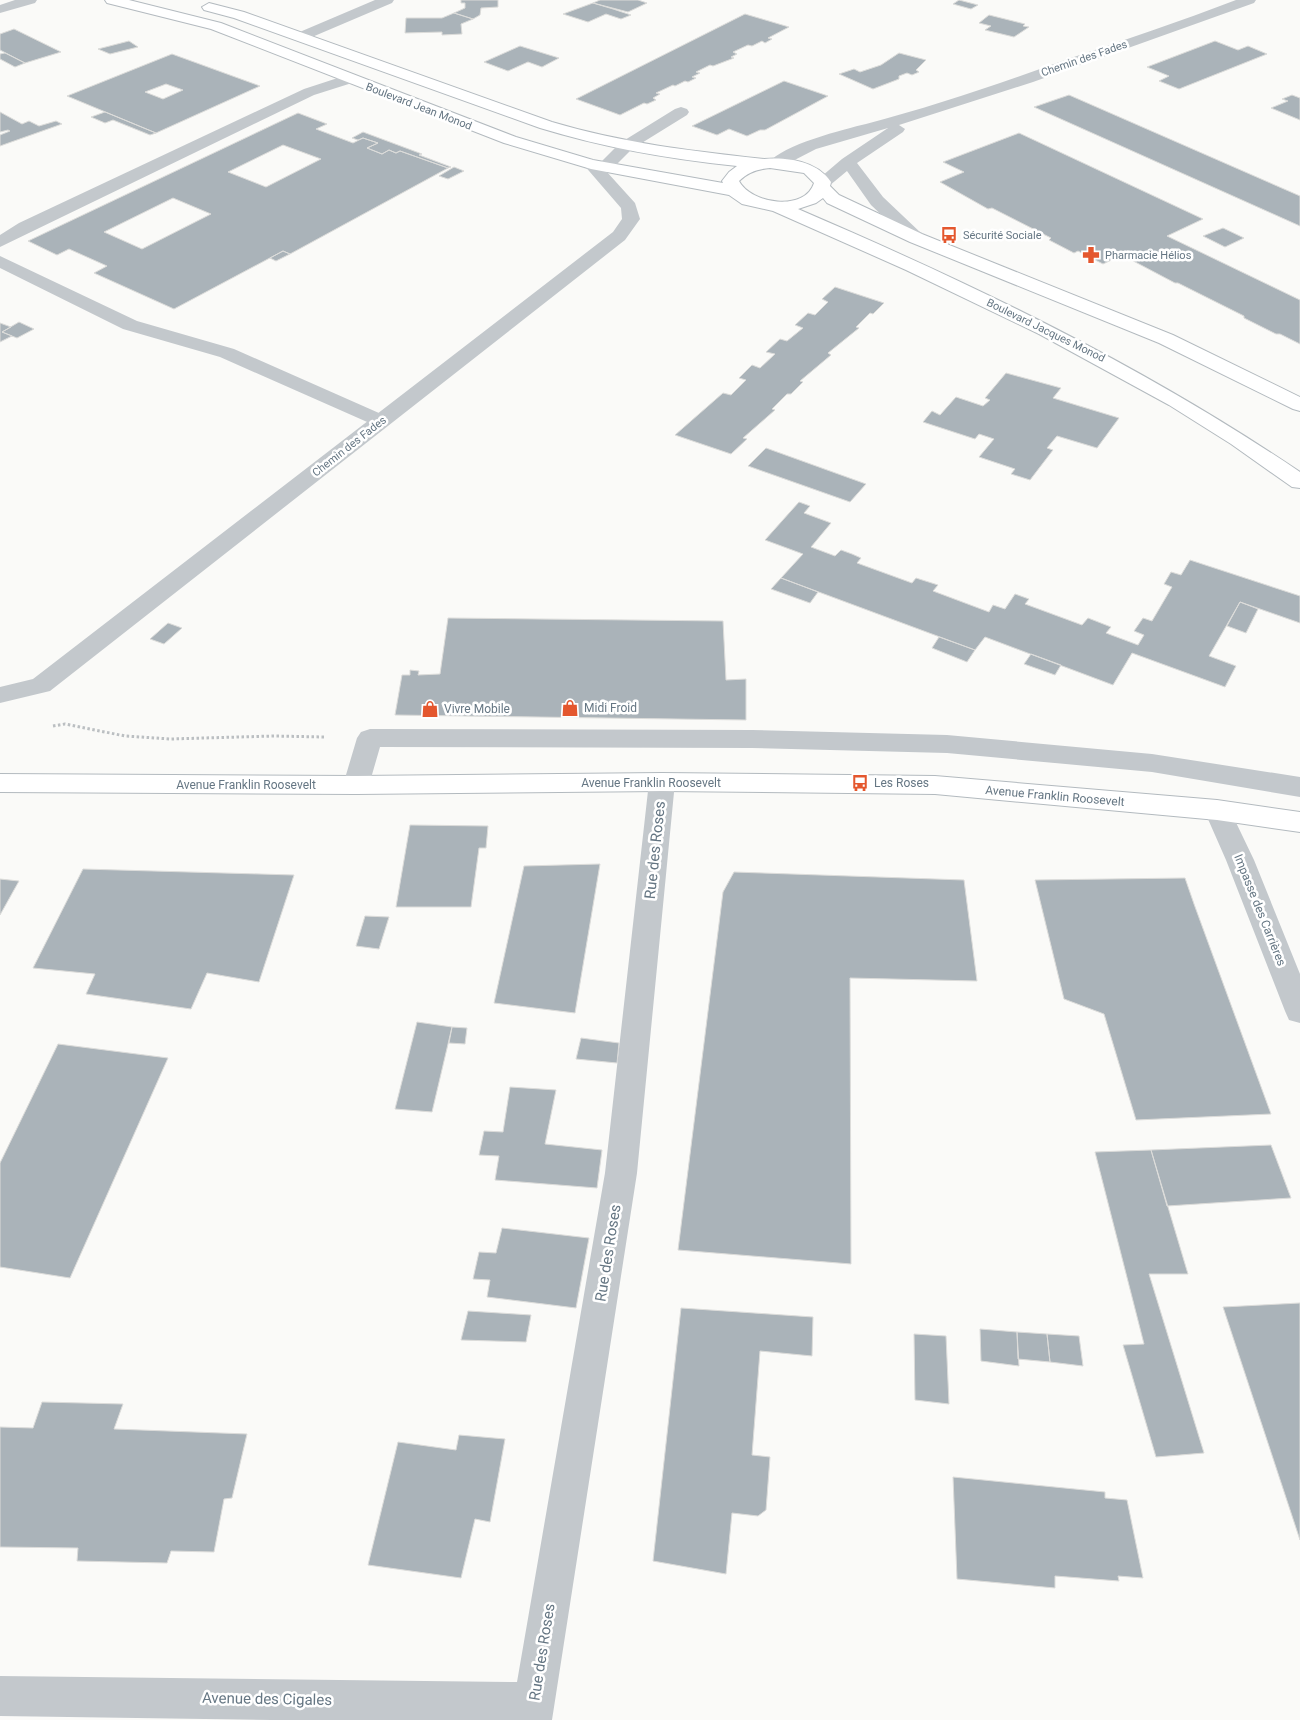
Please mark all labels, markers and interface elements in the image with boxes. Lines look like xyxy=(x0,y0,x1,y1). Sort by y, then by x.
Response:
street label: Chemin des Fades xyxy=(1039,38,1129,79)
street label: Boulevard Jean Monod xyxy=(364,80,474,133)
bus stop icon: Sécurité Sociale xyxy=(939,225,959,245)
place label: Sécurité Sociale xyxy=(963,229,1042,242)
pharmacy icon: Pharmacie Hélios xyxy=(1081,245,1101,265)
place label: Pharmacie Hélios xyxy=(1105,249,1192,262)
street label: Boulevard Jacques Monod xyxy=(984,296,1107,365)
street label: Chemin des Fades xyxy=(310,413,389,479)
shop icon: Midi Froid xyxy=(560,698,580,718)
shop icon: Vivre Mobile xyxy=(420,699,440,719)
place label: Midi Froid xyxy=(584,701,637,715)
place label: Vivre Mobile xyxy=(444,702,510,716)
bus stop icon: Les Roses xyxy=(850,773,870,793)
street label: Avenue Franklin Roosevelt xyxy=(581,776,721,790)
place label: Les Roses xyxy=(874,776,929,790)
street label: Avenue Franklin Roosevelt xyxy=(176,778,316,792)
street label: Avenue Franklin Roosevelt xyxy=(985,783,1125,809)
street label: Rue des Roses xyxy=(641,800,669,900)
street label: Impasse des Carrières xyxy=(1231,852,1289,968)
street label: Rue des Roses xyxy=(591,1203,625,1303)
street label: Rue des Roses xyxy=(525,1602,559,1702)
street label: Avenue des Cigales xyxy=(202,1689,332,1709)

